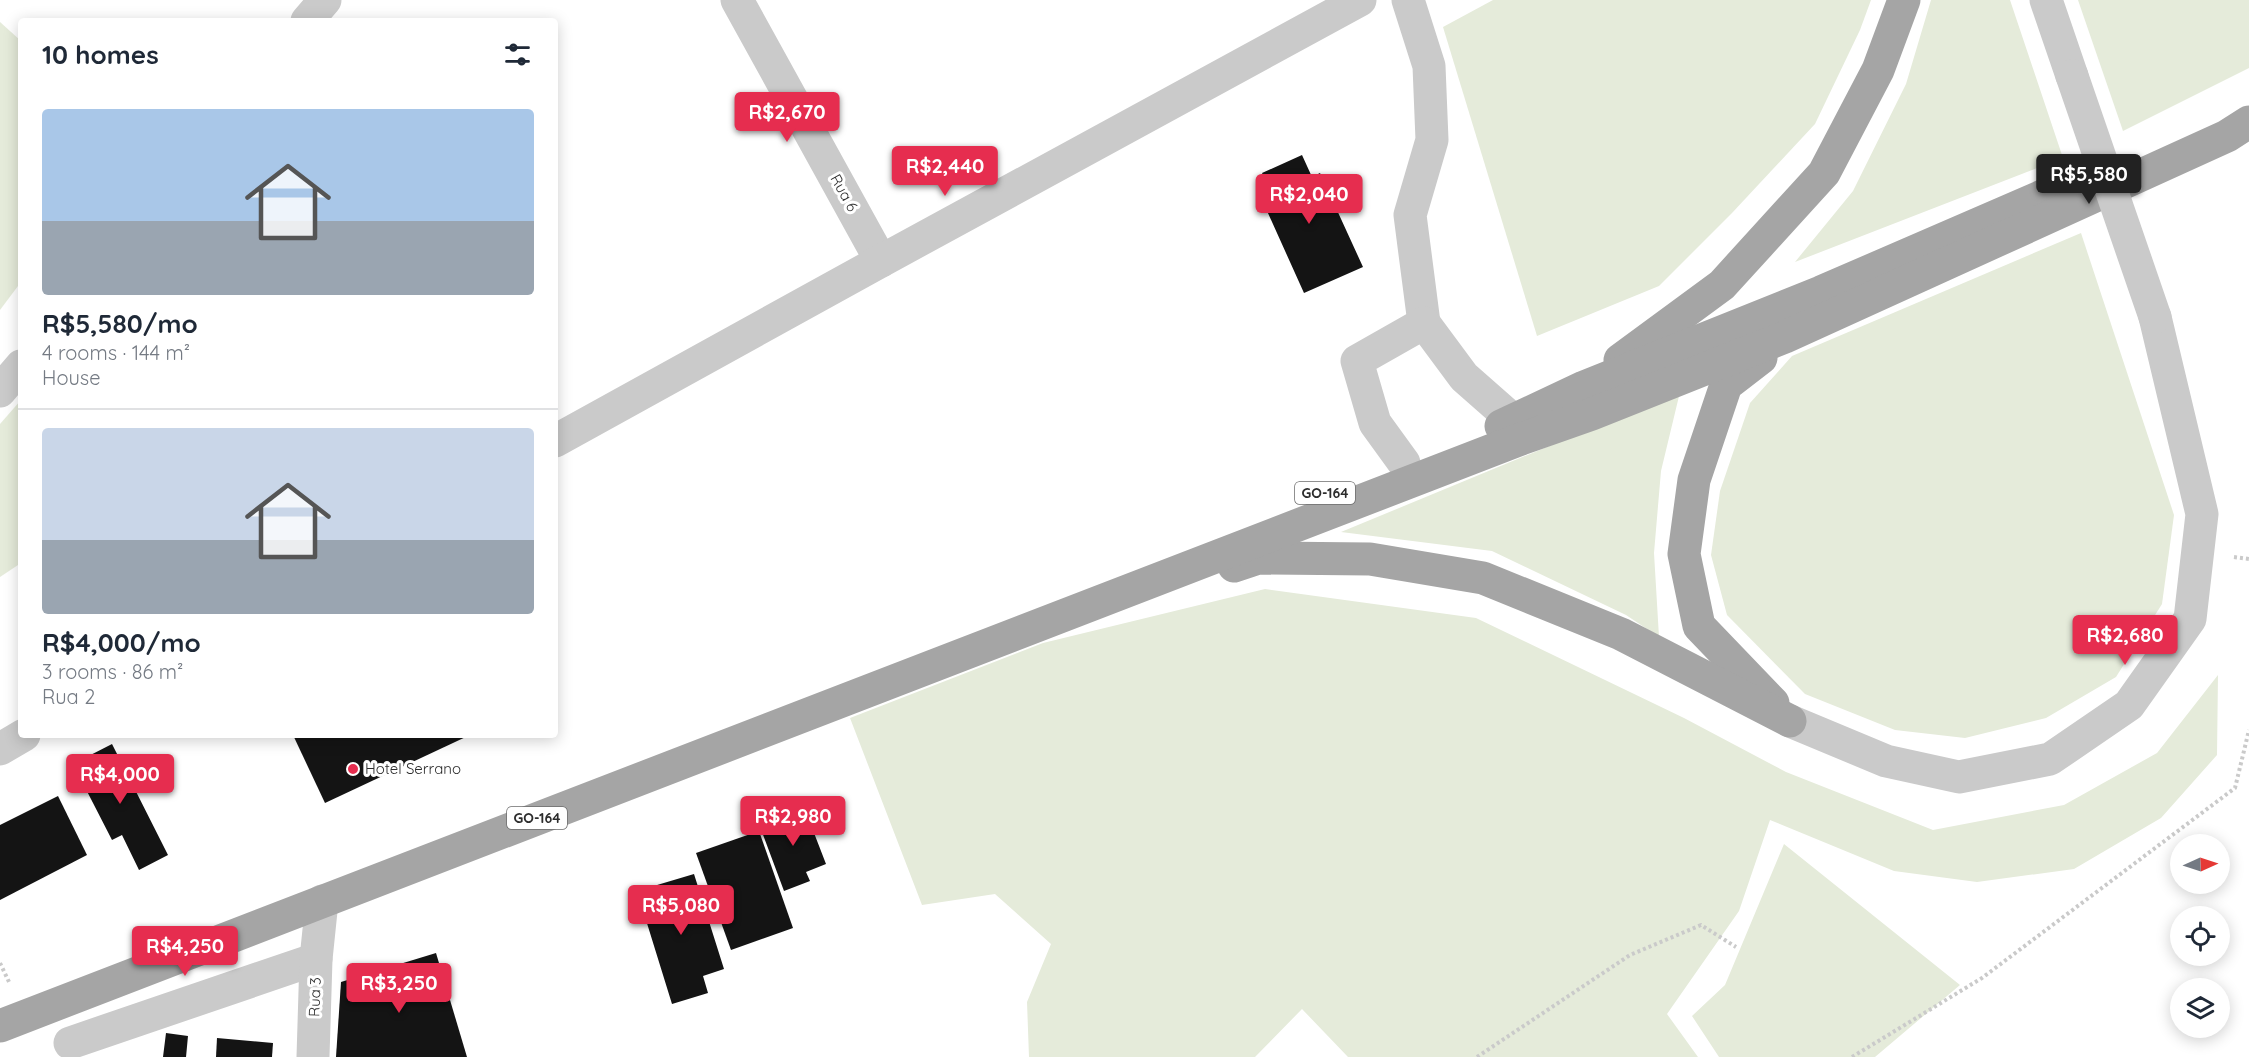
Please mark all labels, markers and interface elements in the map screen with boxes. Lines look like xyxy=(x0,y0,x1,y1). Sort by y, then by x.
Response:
text: 10 homes xyxy=(42,38,159,71)
icon: filters xyxy=(501,38,534,71)
pin: R$2,670 xyxy=(732,92,842,143)
text: R$2,670 xyxy=(749,99,825,124)
pin: R$2,440 xyxy=(890,146,1000,197)
icon: home xyxy=(234,148,342,256)
text: R$2,440 xyxy=(906,153,984,178)
pin: R$5,580 xyxy=(2034,154,2144,205)
text: R$5,580 xyxy=(2050,161,2128,186)
street label: Rua 6 xyxy=(827,171,862,215)
pin: R$2,040 xyxy=(1254,174,1364,225)
text: R$2,040 xyxy=(1270,181,1348,206)
text: R$5,580/mo xyxy=(42,307,198,340)
text: 4 rooms · 144 m² xyxy=(42,340,190,365)
text: House xyxy=(42,365,101,390)
icon: home xyxy=(234,467,342,575)
road number: GO-164 xyxy=(1295,482,1355,504)
pin: R$2,680 xyxy=(2070,615,2180,666)
text: R$2,680 xyxy=(2087,622,2163,647)
text: R$4,000/mo xyxy=(42,626,201,659)
text: 3 rooms · 86 m² xyxy=(42,659,183,684)
text: Rua 2 xyxy=(42,684,95,709)
pin: R$4,000 xyxy=(65,754,175,805)
place label: Hotel Serrano xyxy=(365,759,461,778)
text: R$4,000 xyxy=(80,761,160,786)
marker: Hotel Serrano xyxy=(346,762,360,776)
pin: R$2,980 xyxy=(738,796,848,847)
text: R$2,980 xyxy=(754,803,832,828)
road number: GO-164 xyxy=(507,807,567,829)
north arrow xyxy=(2170,834,2230,894)
map controls xyxy=(2170,834,2230,1038)
pin: R$5,080 xyxy=(626,885,736,936)
text: R$5,080 xyxy=(642,892,720,917)
button: locate xyxy=(2170,906,2230,966)
pin: R$4,250 xyxy=(130,926,240,977)
text: R$4,250 xyxy=(146,933,224,958)
pin: R$3,250 xyxy=(344,963,454,1014)
text: R$3,250 xyxy=(360,970,438,995)
street label: Rua 3 xyxy=(304,977,325,1017)
button: layers xyxy=(2170,978,2230,1038)

